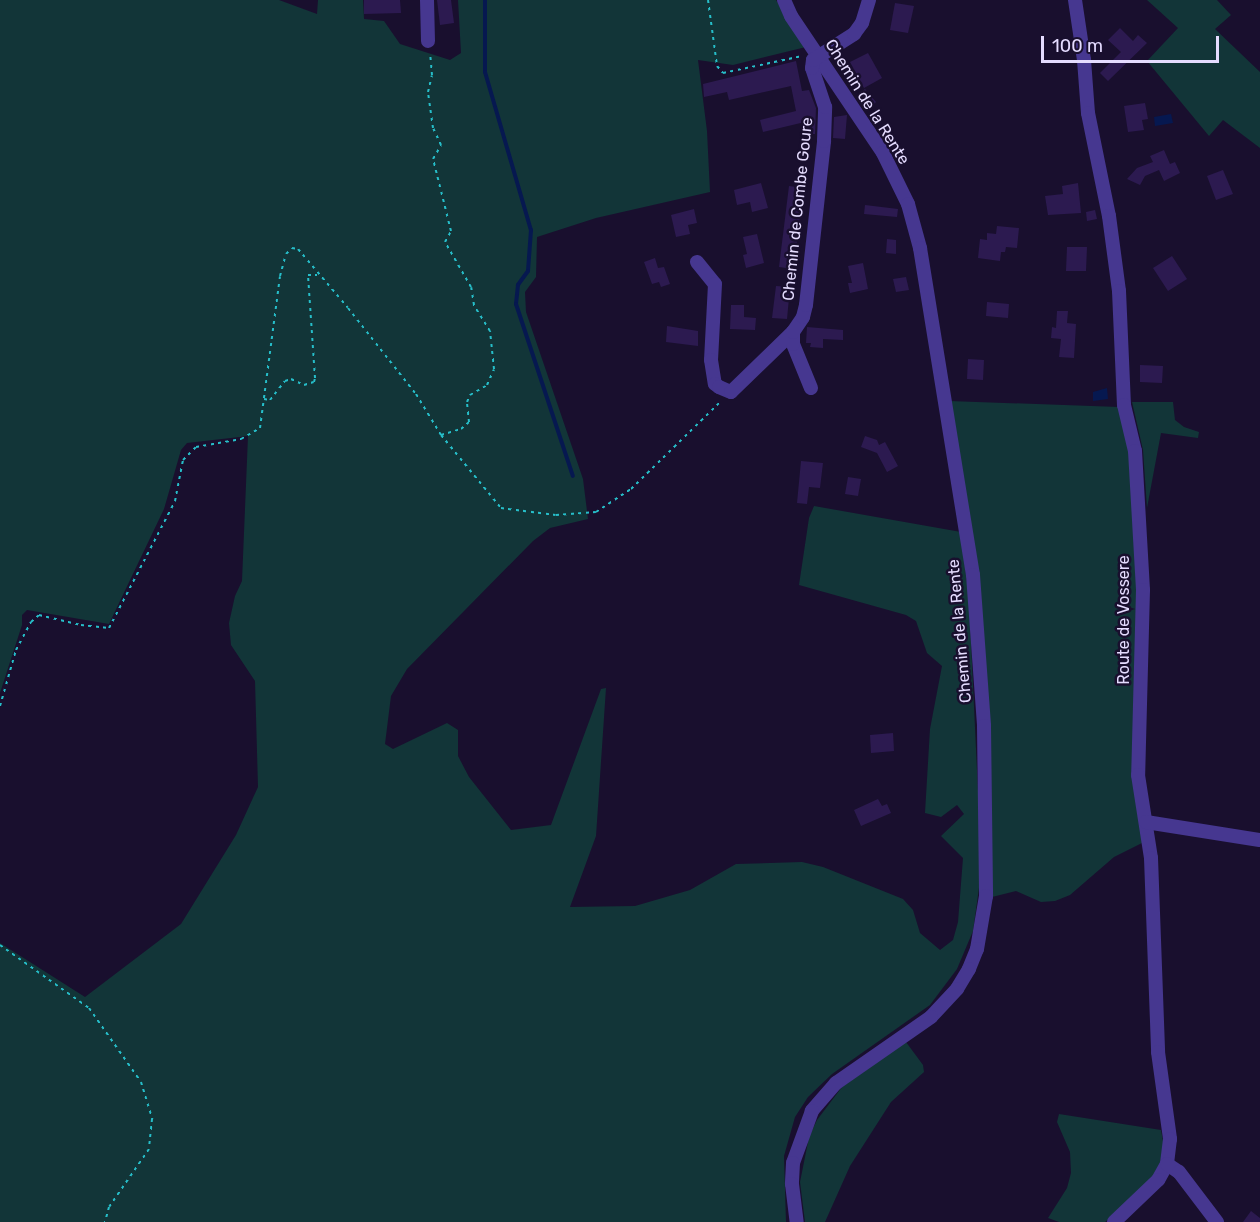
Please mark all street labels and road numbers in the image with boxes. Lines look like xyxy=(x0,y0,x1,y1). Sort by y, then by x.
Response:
street label: Chemin de la Rente xyxy=(821,36,913,168)
street label: Chemin de Combe Goure xyxy=(779,116,817,302)
street label: Route de Vossere xyxy=(1114,555,1134,685)
street label: Chemin de la Rente xyxy=(944,558,976,704)

